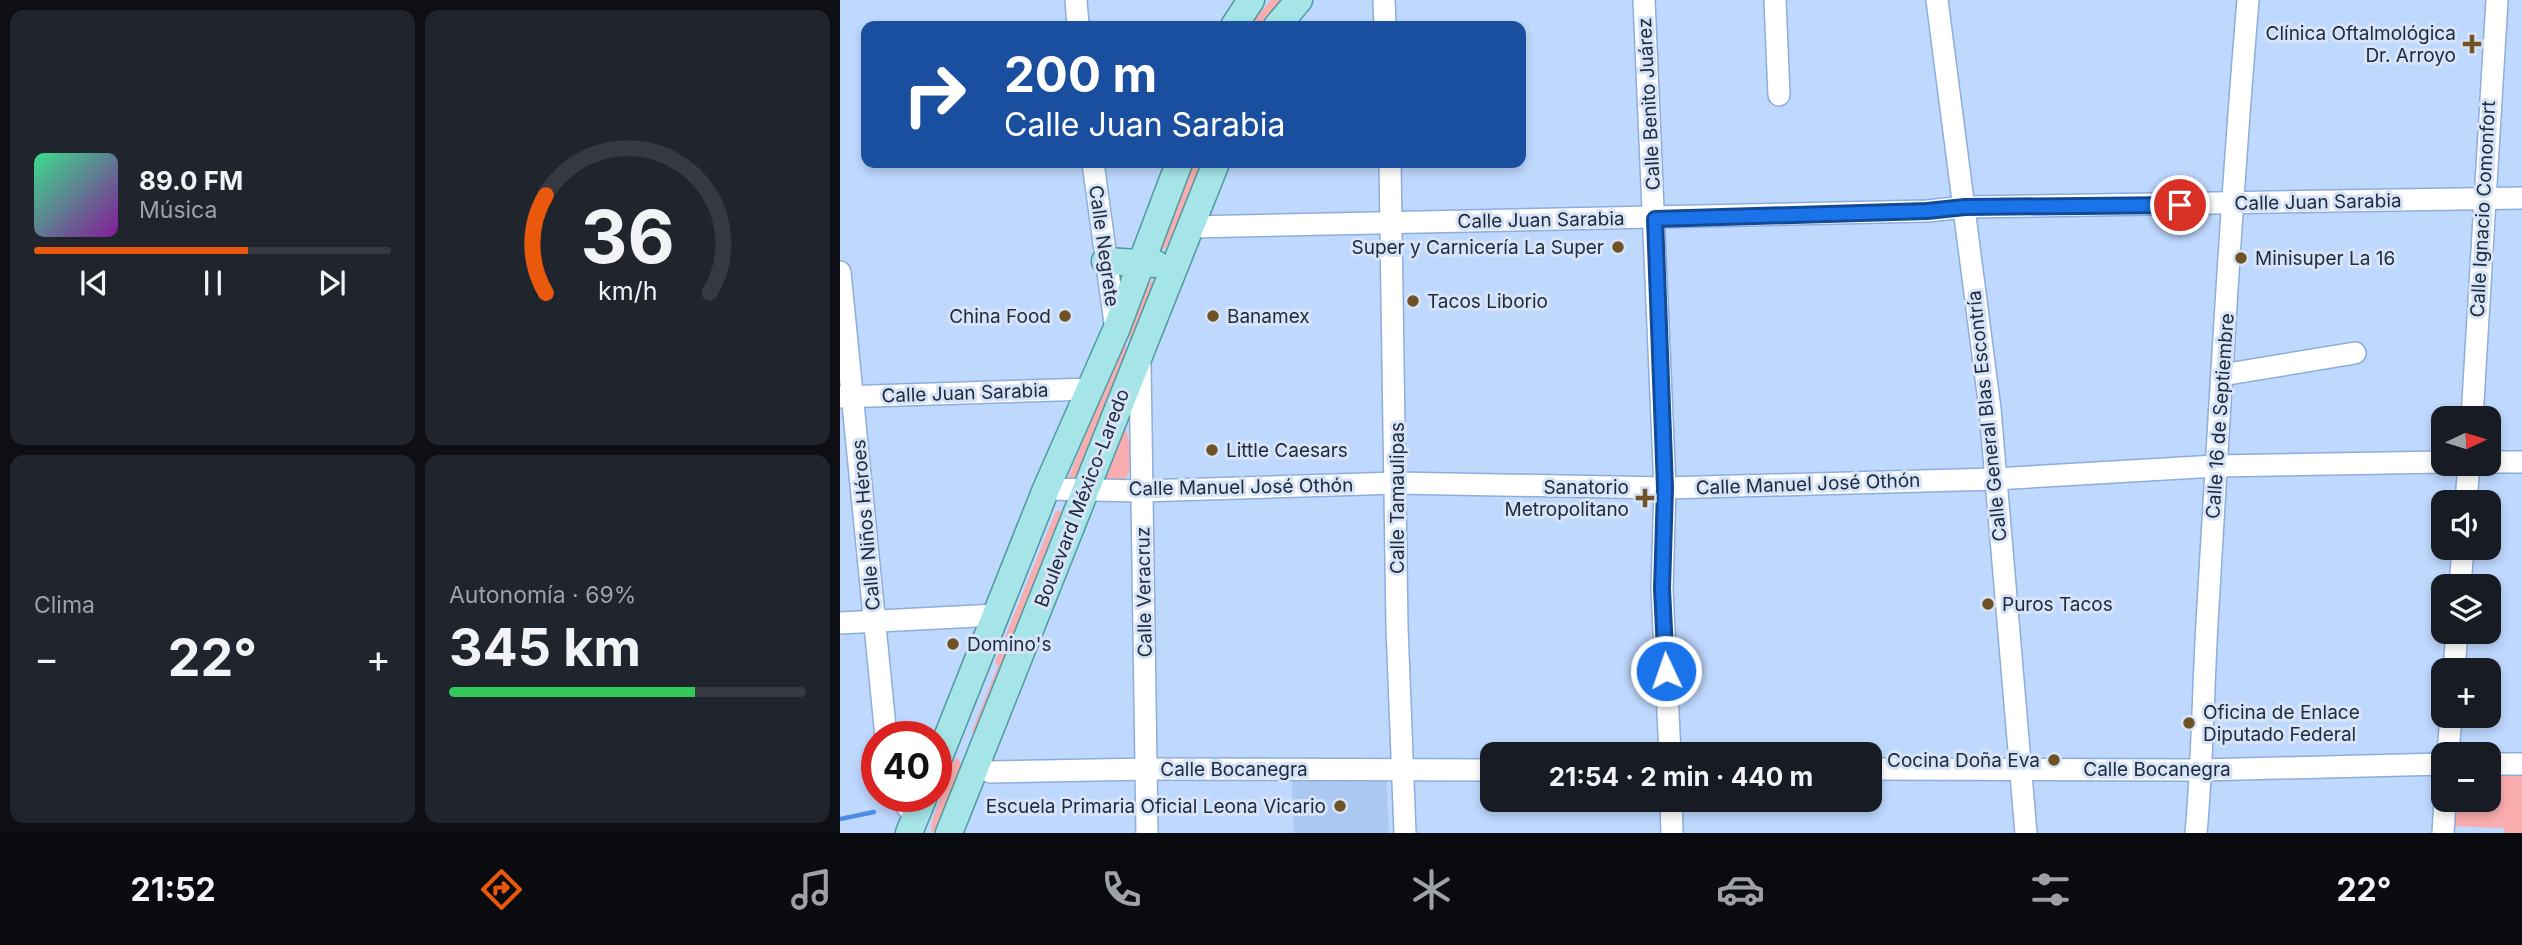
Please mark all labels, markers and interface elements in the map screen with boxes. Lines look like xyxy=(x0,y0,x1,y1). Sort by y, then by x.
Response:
street label: Calle Benito Juárez xyxy=(1633,17,1665,191)
place label: Clínica Oftalmológica Dr. Arroyo xyxy=(2266,22,2456,67)
marker: Clínica Oftalmológica Dr. Arroyo xyxy=(2462,34,2482,54)
text: 200 m xyxy=(1004,45,1157,104)
icon: right xyxy=(889,49,980,140)
street label: Calle Ignacio Comonfort xyxy=(2466,100,2500,318)
text: Calle Juan Sarabia xyxy=(1004,105,1285,144)
text: 89.0 FM xyxy=(139,165,243,196)
pin xyxy=(2150,175,2210,235)
street label: Calle Negrete xyxy=(1084,184,1124,308)
icon: arrive xyxy=(2161,186,2199,224)
street label: Calle Juan Sarabia xyxy=(2234,189,2402,215)
text: 36 xyxy=(580,193,675,282)
text: Música xyxy=(139,196,217,224)
street label: Calle Juan Sarabia xyxy=(1457,207,1625,233)
place label: Super y Carnicería La Super xyxy=(1351,236,1604,259)
marker: Super y Carnicería La Super xyxy=(1610,239,1626,255)
place label: Minisuper La 16 xyxy=(2255,247,2395,270)
marker: Minisuper La 16 xyxy=(2233,250,2249,266)
icon: previous xyxy=(75,264,113,302)
icon: pause xyxy=(194,264,232,302)
icon: next xyxy=(313,264,351,302)
text: km/h xyxy=(598,276,657,306)
street label: Calle General Blas Escontría xyxy=(1962,289,2012,543)
place label: Tacos Liborio xyxy=(1427,290,1548,313)
marker: Tacos Liborio xyxy=(1405,293,1421,309)
place label: China Food xyxy=(949,305,1051,328)
place label: Banamex xyxy=(1227,305,1310,328)
marker: China Food xyxy=(1057,308,1073,324)
marker: Banamex xyxy=(1205,308,1221,324)
street label: Calle 16 de Septiembre xyxy=(2201,312,2239,520)
street label: Calle Juan Sarabia xyxy=(881,379,1049,407)
street label: Boulevard México-Laredo xyxy=(1030,386,1134,610)
north arrow xyxy=(2431,406,2501,476)
map controls xyxy=(2431,406,2501,812)
street label: Calle Tamaulipas xyxy=(1386,422,1409,574)
street label: Calle Niños Héroes xyxy=(847,439,885,611)
place label: Little Caesars xyxy=(1226,439,1348,462)
marker: Little Caesars xyxy=(1204,442,1220,458)
street label: Calle Manuel José Othón xyxy=(1695,469,1921,499)
street label: Calle Manuel José Othón xyxy=(1128,474,1354,500)
place label: Sanatorio Metropolitano xyxy=(1504,476,1629,521)
marker: Sanatorio Metropolitano xyxy=(1635,488,1655,508)
button: sound xyxy=(2431,490,2501,560)
street label: Calle Veracruz xyxy=(1131,526,1157,658)
button: layers xyxy=(2431,574,2501,644)
text: Autonomía · 69% xyxy=(449,581,636,609)
text: Clima xyxy=(34,591,95,619)
place label: Puros Tacos xyxy=(2002,593,2113,616)
marker: Puros Tacos xyxy=(1980,596,1996,612)
text: 345 km xyxy=(449,616,641,679)
text: 22° xyxy=(168,626,257,689)
place label: Domino's xyxy=(967,633,1051,656)
position arrow xyxy=(1629,634,1703,708)
text: − xyxy=(34,635,59,681)
text: + xyxy=(366,635,391,681)
marker: Domino's xyxy=(945,636,961,652)
button: + xyxy=(2431,658,2501,728)
place label: Oficina de Enlace Diputado Federal xyxy=(2203,701,2360,746)
marker: Oficina de Enlace Diputado Federal xyxy=(2181,715,2197,731)
speed limit sign: 40 xyxy=(861,721,952,812)
button: − xyxy=(2431,742,2501,812)
place label: Cocina Doña Eva xyxy=(1887,749,2040,772)
marker: Cocina Doña Eva xyxy=(2046,752,2062,768)
street label: Calle Bocanegra xyxy=(1160,758,1308,781)
street label: Calle Bocanegra xyxy=(2083,758,2231,781)
text: 21:54 · 2 min · 440 m xyxy=(1549,761,1813,792)
place label: Escuela Primaria Oficial Leona Vicario xyxy=(986,795,1326,818)
marker: Escuela Primaria Oficial Leona Vicario xyxy=(1332,798,1348,814)
icon: directions xyxy=(477,865,526,914)
icon: music xyxy=(787,865,836,914)
icon: phone xyxy=(1097,865,1146,914)
icon: climate xyxy=(1407,865,1456,914)
icon: car xyxy=(1716,865,1765,914)
icon: filters xyxy=(2026,865,2075,914)
text: 21:52 xyxy=(130,870,216,909)
text: 22° xyxy=(2336,870,2391,909)

